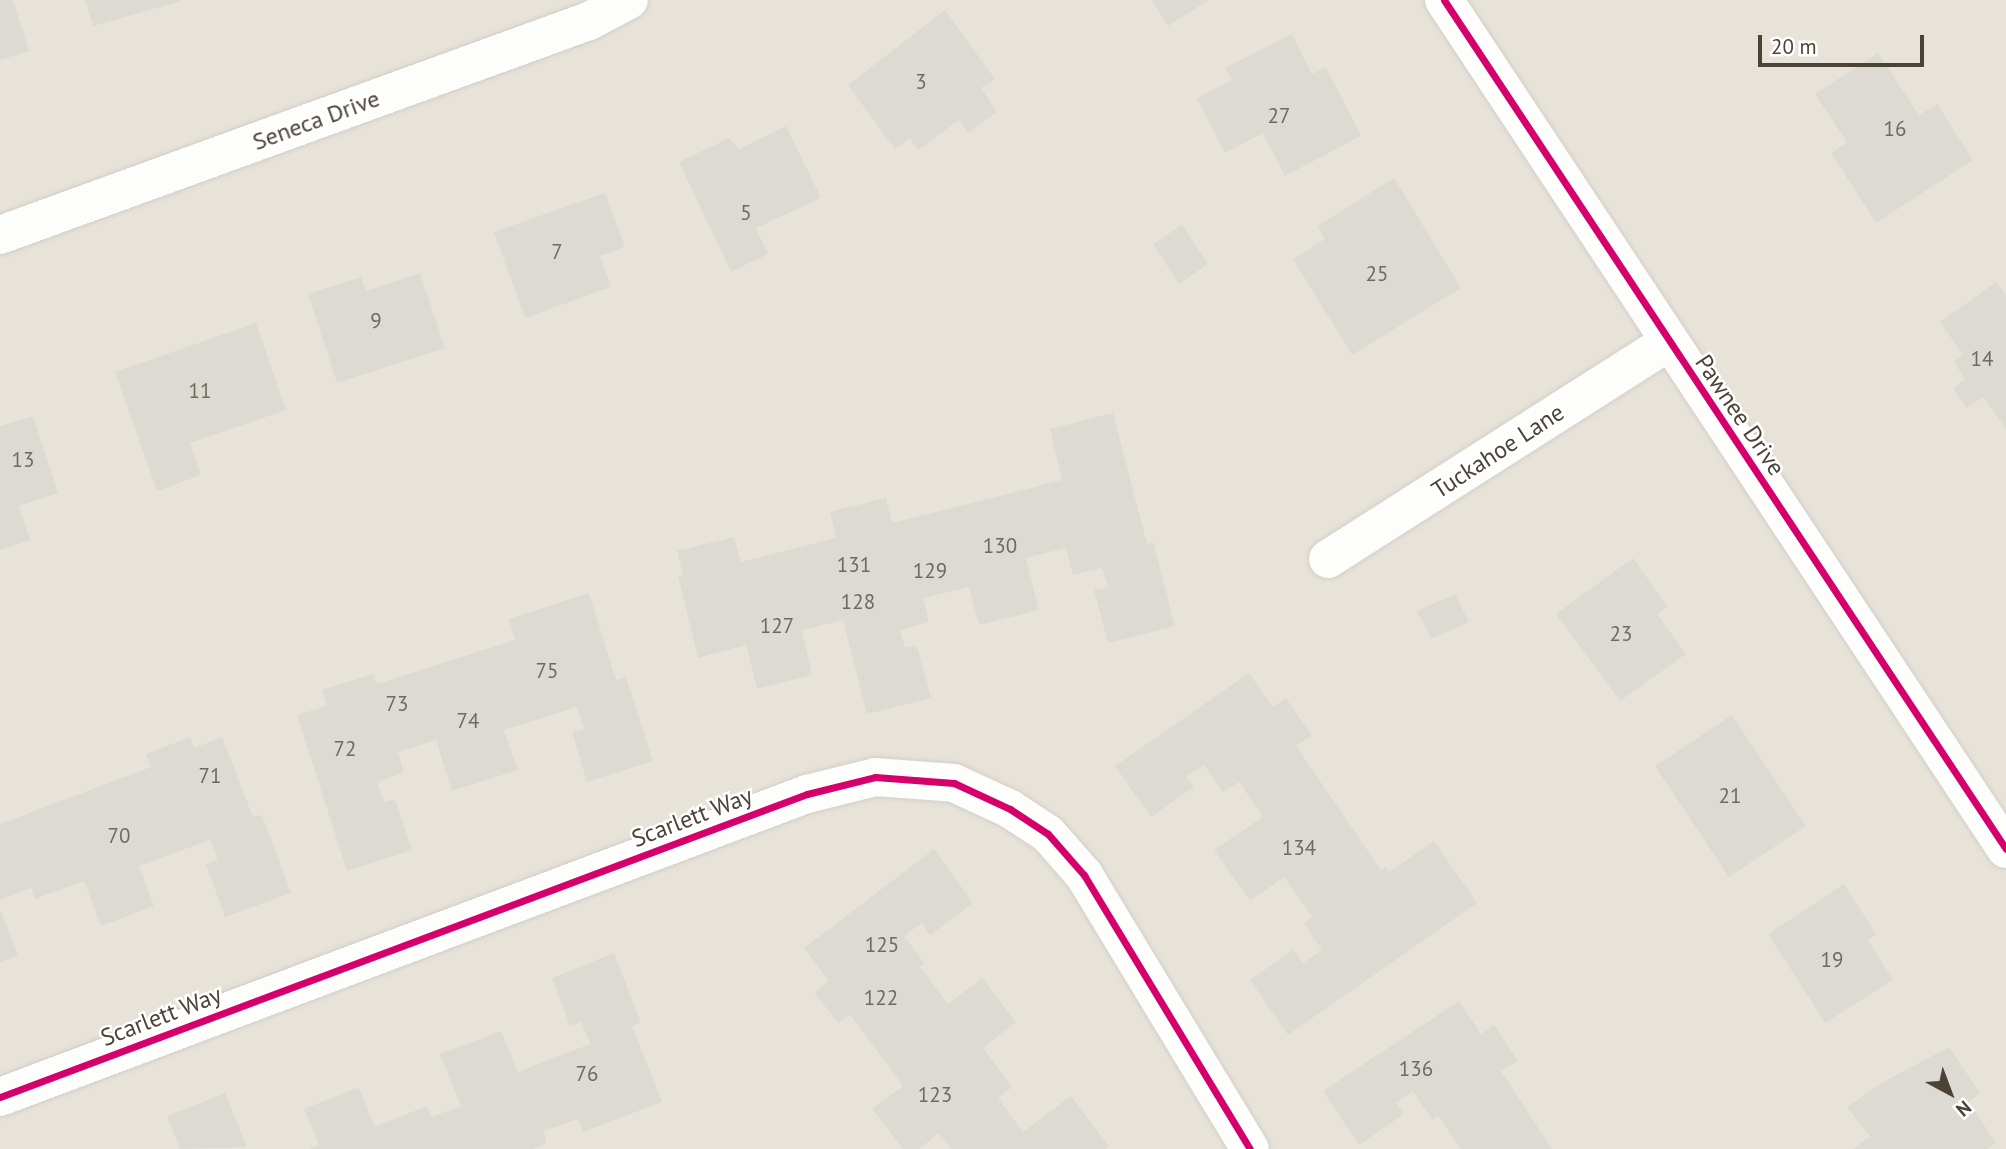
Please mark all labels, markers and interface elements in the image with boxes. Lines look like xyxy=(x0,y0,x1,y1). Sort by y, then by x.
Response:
scale bar xyxy=(1761,21,1927,65)
text: 20 m xyxy=(1771,33,1817,60)
house number: 3 xyxy=(915,69,927,95)
street label: Seneca Drive xyxy=(249,84,383,156)
house number: 27 xyxy=(1268,103,1290,129)
house number: 16 xyxy=(1884,116,1906,142)
house number: 5 xyxy=(740,200,752,226)
house number: 7 xyxy=(551,239,563,265)
house number: 25 xyxy=(1366,261,1388,287)
house number: 9 xyxy=(370,308,382,334)
house number: 14 xyxy=(1971,346,1993,372)
street label: Pawnee Drive xyxy=(1689,349,1791,481)
house number: 11 xyxy=(189,378,211,404)
street label: Tuckahoe Lane xyxy=(1427,398,1569,504)
house number: 13 xyxy=(12,447,34,473)
house number: 130 xyxy=(983,533,1017,559)
house number: 131 xyxy=(837,552,871,578)
house number: 129 xyxy=(913,558,947,584)
house number: 128 xyxy=(841,589,875,615)
house number: 127 xyxy=(760,613,794,639)
house number: 23 xyxy=(1610,621,1632,647)
house number: 75 xyxy=(536,658,558,684)
house number: 73 xyxy=(386,691,408,717)
house number: 74 xyxy=(457,708,479,734)
house number: 72 xyxy=(334,736,356,762)
house number: 71 xyxy=(199,763,221,789)
street label: Scarlett Way xyxy=(627,781,757,853)
house number: 21 xyxy=(1719,783,1741,809)
house number: 70 xyxy=(108,823,130,849)
house number: 134 xyxy=(1282,835,1316,861)
house number: 125 xyxy=(865,932,899,958)
house number: 19 xyxy=(1821,947,1843,973)
street label: Scarlett Way xyxy=(96,980,226,1052)
house number: 122 xyxy=(864,985,898,1011)
house number: 136 xyxy=(1399,1056,1433,1082)
north arrow xyxy=(1915,1058,1985,1128)
house number: 76 xyxy=(576,1061,598,1087)
house number: 123 xyxy=(918,1082,952,1108)
text: N xyxy=(1951,1096,1976,1122)

